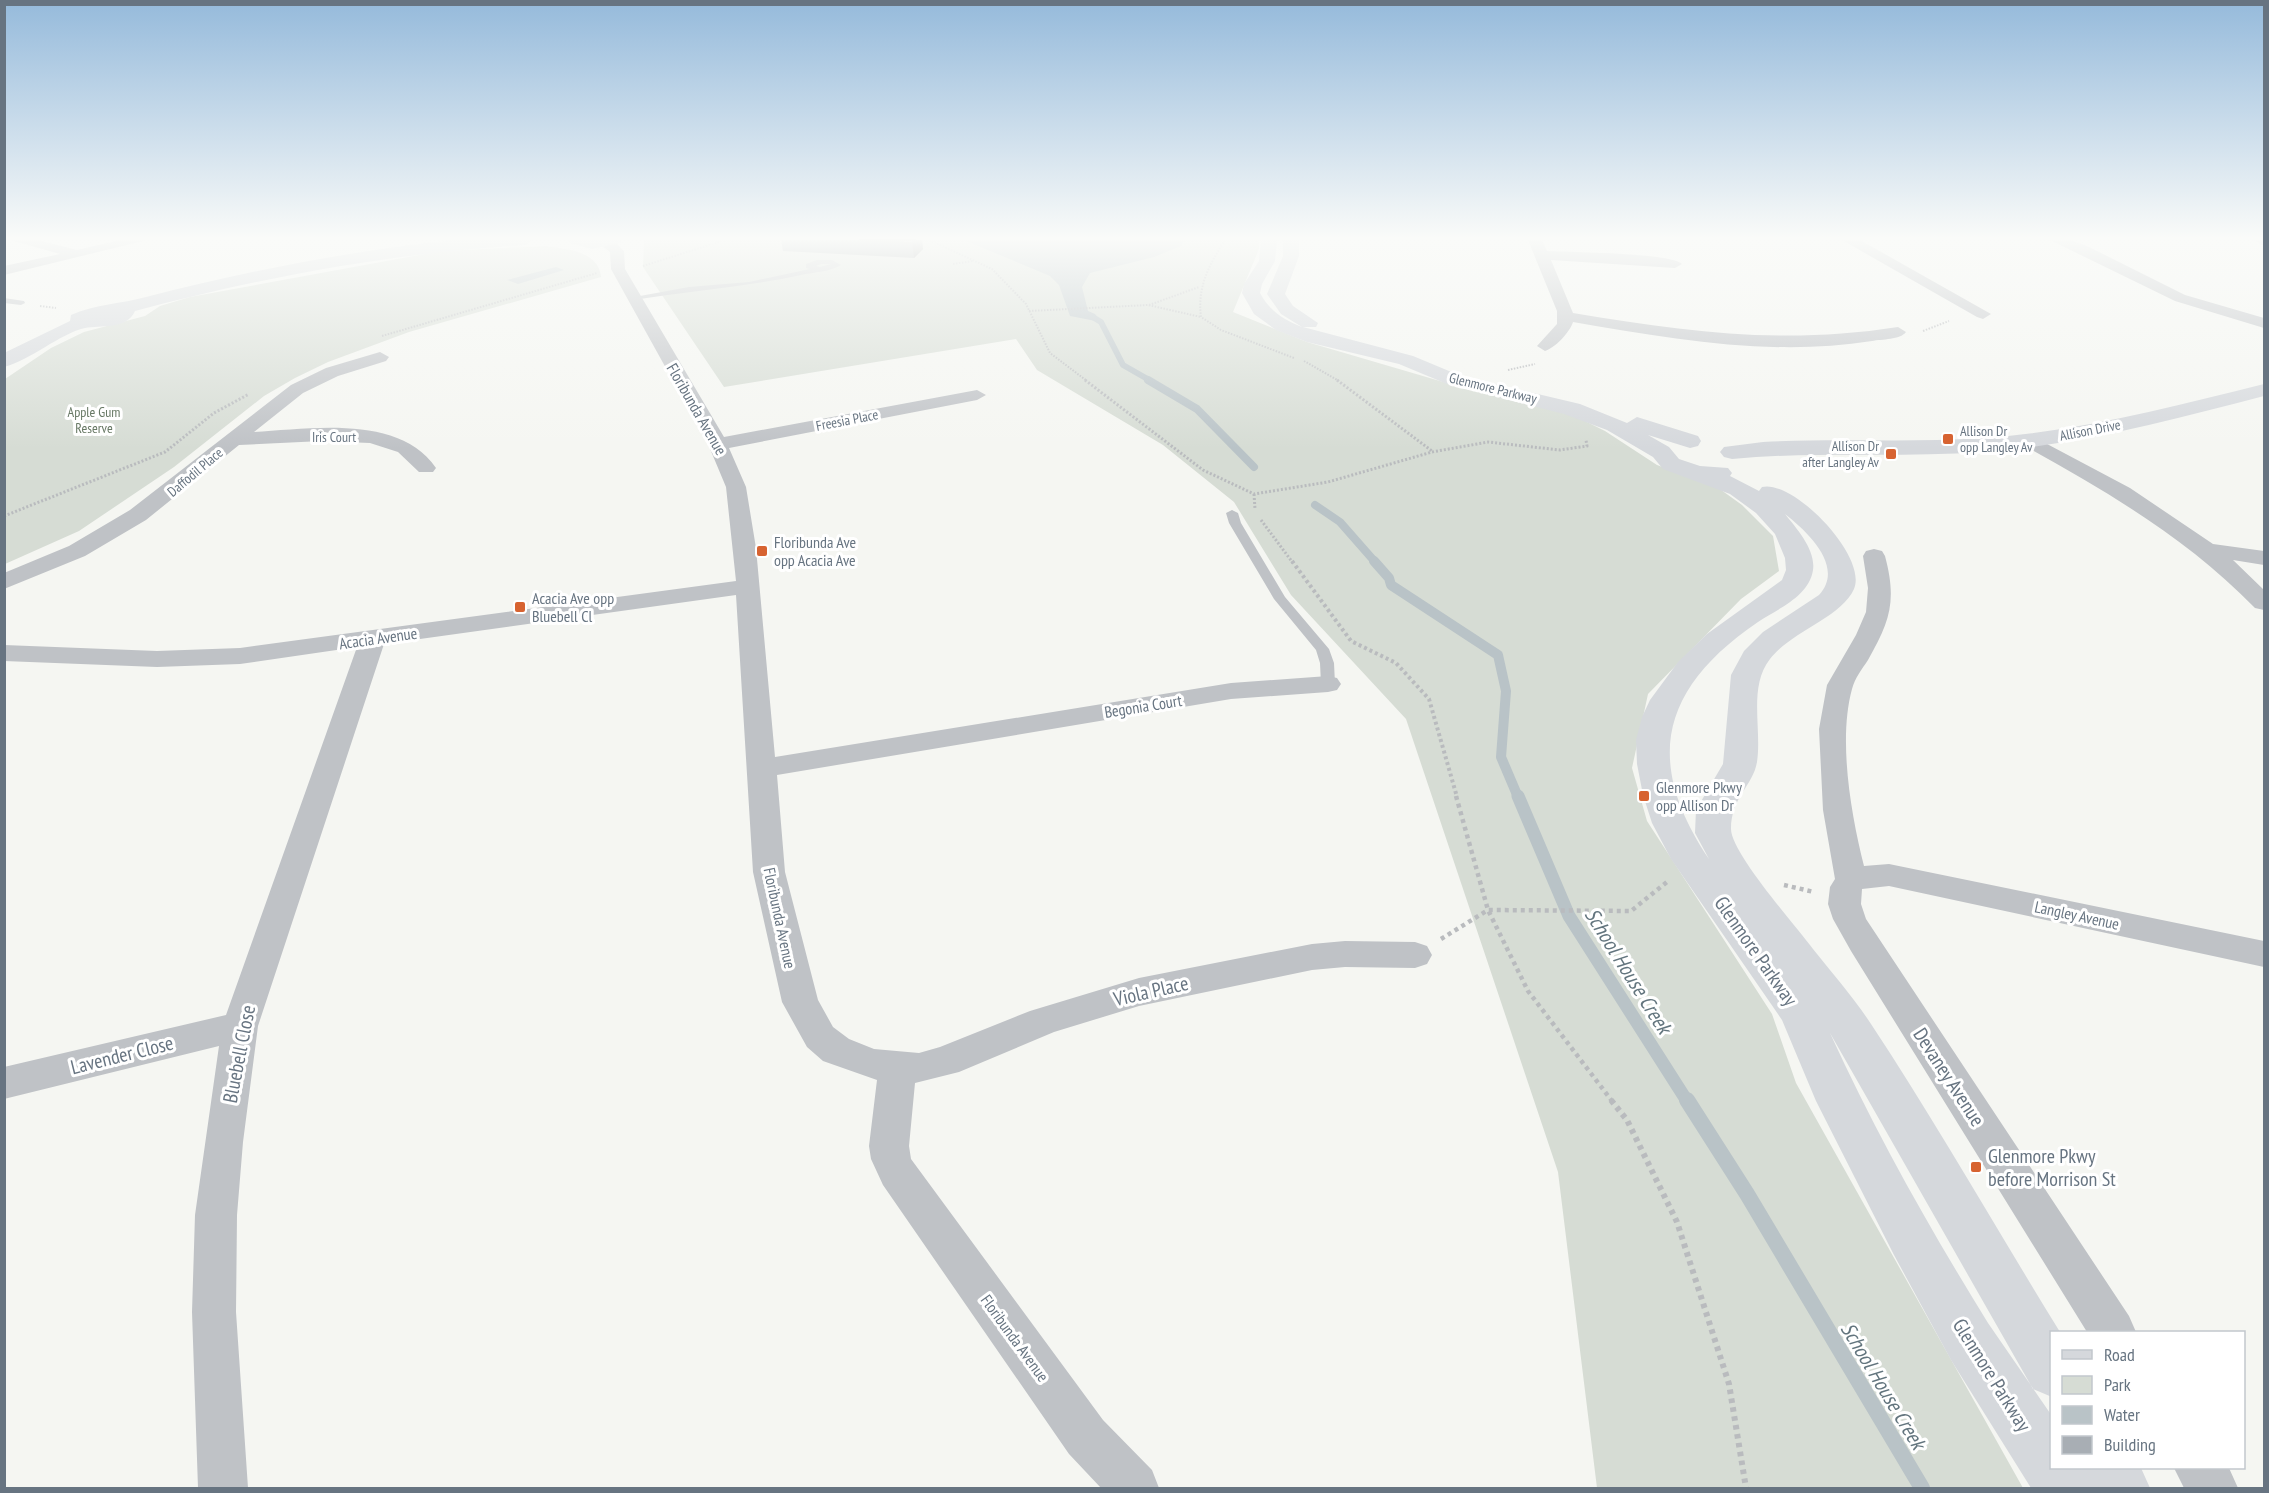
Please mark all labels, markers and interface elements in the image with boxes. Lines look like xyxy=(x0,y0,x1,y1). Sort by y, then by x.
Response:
street label: Floribunda Avenue xyxy=(663,359,731,459)
street label: Glenmore Parkway xyxy=(1447,368,1539,408)
park label: Apple Gum Reserve xyxy=(68,403,120,437)
street label: Freesia Place xyxy=(814,405,880,435)
street label: Allison Drive xyxy=(2058,415,2122,445)
place label: Allison Dr opp Langley Av xyxy=(1960,422,2033,456)
street label: Iris Court xyxy=(312,428,356,446)
marker: Allison Dr opp Langley Av xyxy=(1941,432,1955,446)
place label: Allison Dr after Langley Av xyxy=(1802,437,1880,471)
street label: Daffodil Place xyxy=(164,443,227,500)
marker: Allison Dr after Langley Av xyxy=(1884,447,1898,461)
place label: Floribunda Ave opp Acacia Ave xyxy=(774,532,856,570)
marker: Floribunda Ave opp Acacia Ave xyxy=(755,544,769,558)
place label: Acacia Ave opp Bluebell Cl xyxy=(532,588,614,626)
marker: Acacia Ave opp Bluebell Cl xyxy=(513,600,527,614)
street label: Acacia Avenue xyxy=(338,623,418,653)
street label: Begonia Court xyxy=(1103,690,1184,722)
place label: Glenmore Pkwy opp Allison Dr xyxy=(1656,777,1742,815)
marker: Glenmore Pkwy opp Allison Dr xyxy=(1637,789,1651,803)
street label: Floribunda Avenue xyxy=(760,866,800,970)
street label: Glenmore Parkway xyxy=(1709,891,1804,1011)
street label: Langley Avenue xyxy=(2033,896,2121,934)
water label: School House Creek xyxy=(1579,903,1679,1041)
street label: Viola Place xyxy=(1110,970,1191,1012)
street label: Bluebell Close xyxy=(217,1003,261,1105)
street label: Devaney Avenue xyxy=(1908,1023,1990,1131)
street label: Lavender Close xyxy=(68,1030,176,1080)
place label: Glenmore Pkwy before Morrison St xyxy=(1988,1143,2116,1192)
marker: Glenmore Pkwy before Morrison St xyxy=(1969,1160,1983,1174)
street label: Floribunda Avenue xyxy=(977,1291,1053,1385)
street label: Glenmore Parkway xyxy=(1947,1314,2037,1437)
water label: School House Creek xyxy=(1835,1317,1933,1457)
legend xyxy=(2050,1331,2245,1469)
text: Road xyxy=(2104,1343,2135,1366)
text: Park xyxy=(2104,1373,2131,1396)
text: Water xyxy=(2104,1403,2140,1426)
text: Building xyxy=(2104,1433,2156,1456)

